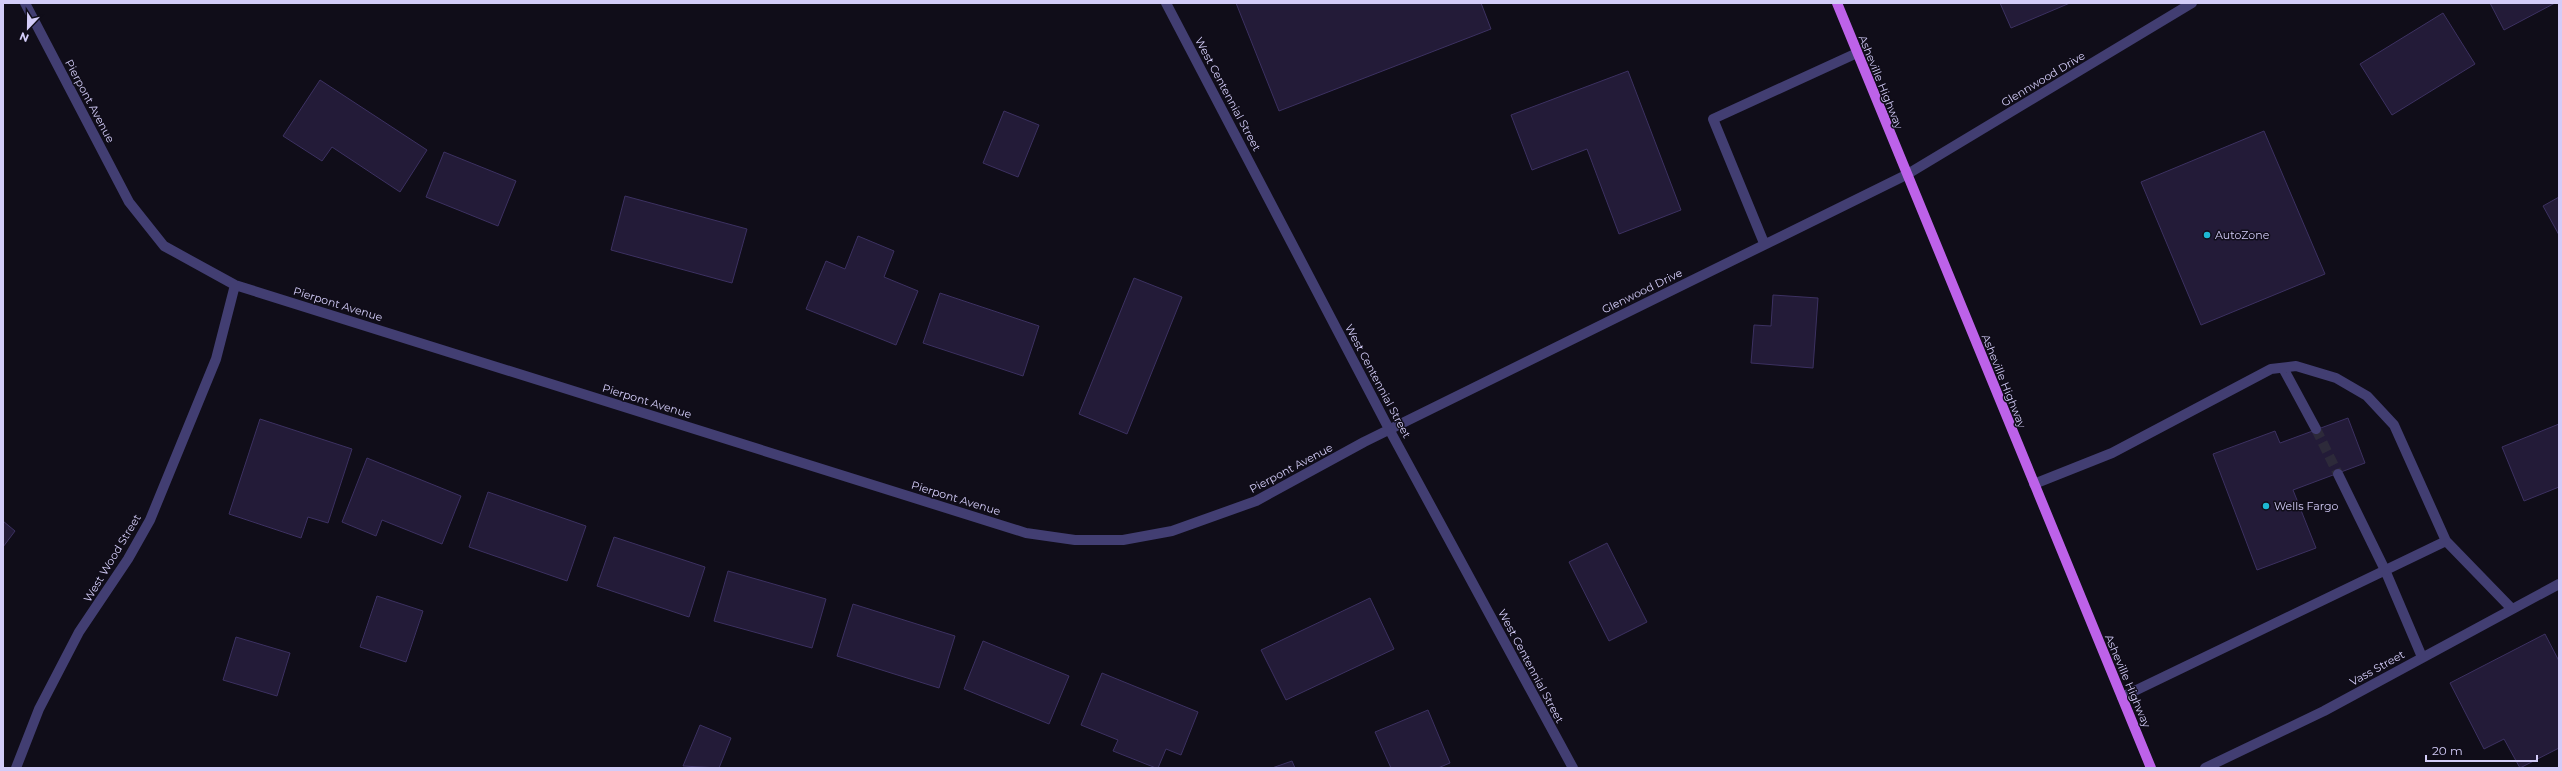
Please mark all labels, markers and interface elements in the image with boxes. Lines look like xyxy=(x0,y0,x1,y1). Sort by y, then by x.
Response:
north arrow xyxy=(8,8,48,48)
text: N xyxy=(18,29,31,45)
street label: Asheville Highway xyxy=(1856,33,1906,131)
street label: West Centennial Street xyxy=(1192,35,1264,154)
street label: Glennwood Drive xyxy=(1999,48,2088,110)
street label: Pierpont Avenue xyxy=(62,57,118,145)
place label: AutoZone xyxy=(2215,228,2270,242)
marker: AutoZone xyxy=(2202,230,2212,240)
street label: Glenwood Drive xyxy=(1599,265,1685,317)
street label: Pierpont Avenue xyxy=(292,284,385,324)
street label: West Centennial Street xyxy=(1342,322,1414,441)
street label: Asheville Highway xyxy=(1979,332,2029,430)
street label: Pierpont Avenue xyxy=(601,381,694,421)
street label: Pierpont Avenue xyxy=(1247,440,1335,496)
street label: Pierpont Avenue xyxy=(910,478,1003,518)
place label: Wells Fargo xyxy=(2274,499,2338,513)
marker: Wells Fargo xyxy=(2261,501,2271,511)
street label: West Wood Street xyxy=(80,511,144,604)
street label: West Centennial Street xyxy=(1495,607,1567,726)
street label: Asheville Highway xyxy=(2102,632,2154,730)
street label: Vass Street xyxy=(2347,647,2407,689)
scale bar xyxy=(2426,737,2537,763)
text: 20 m xyxy=(2432,743,2463,758)

